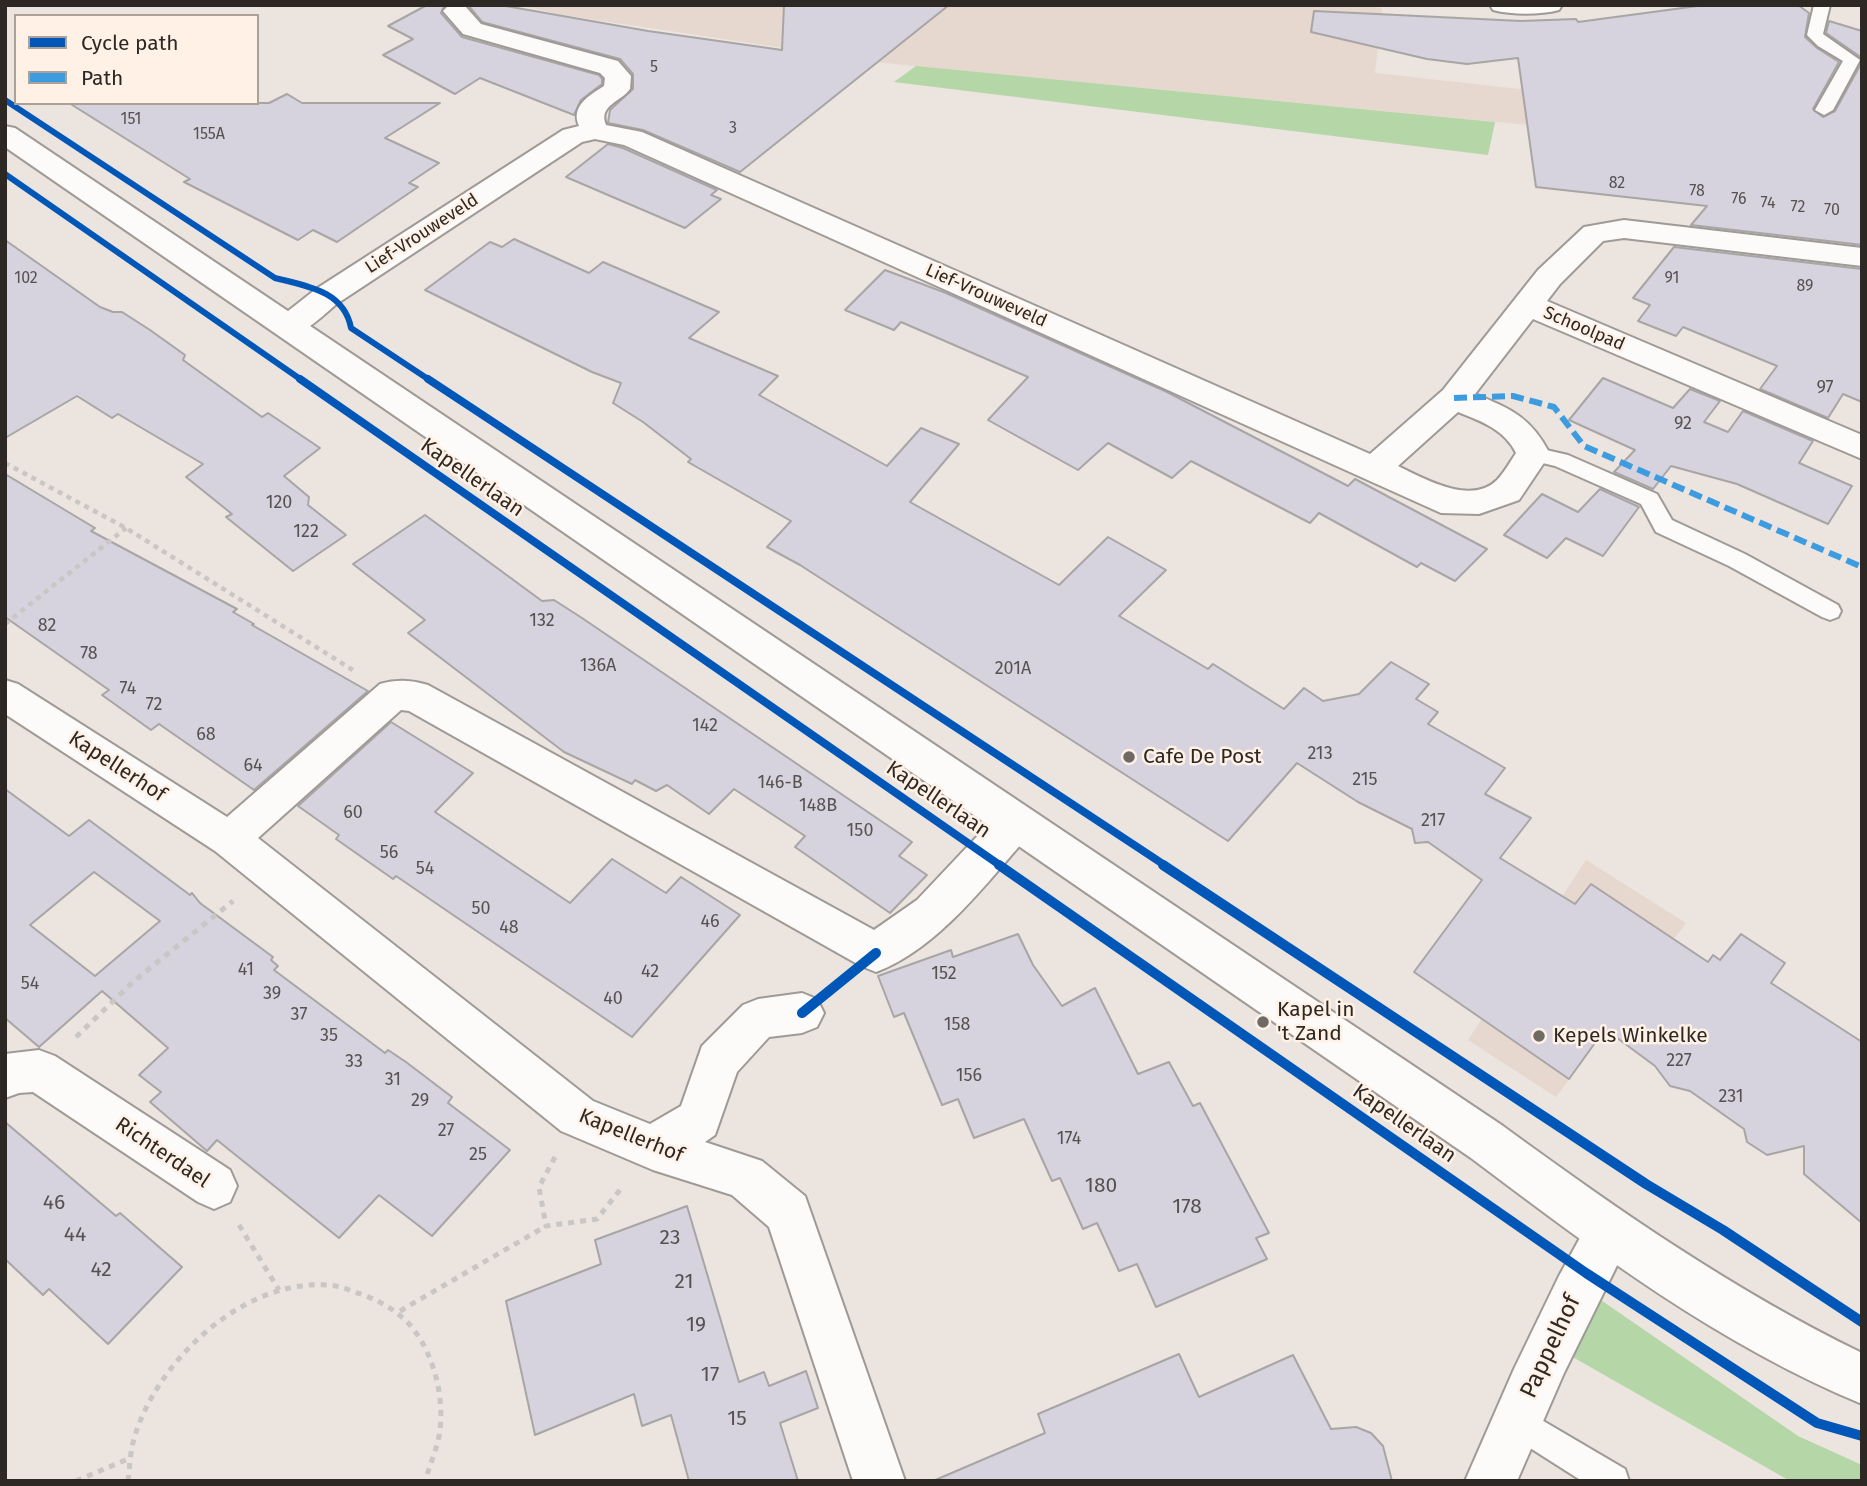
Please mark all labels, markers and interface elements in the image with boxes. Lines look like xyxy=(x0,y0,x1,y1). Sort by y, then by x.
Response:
legend xyxy=(14,14,259,105)
text: Cycle path xyxy=(81,30,179,56)
house number: 5 xyxy=(650,58,658,78)
text: Path xyxy=(81,65,123,91)
house number: 151 xyxy=(120,110,142,130)
house number: 3 xyxy=(729,119,737,139)
house number: 155A xyxy=(193,125,225,145)
house number: 82 xyxy=(1609,174,1625,194)
house number: 78 xyxy=(1689,182,1705,202)
street label: Lief-Vrouweveld xyxy=(361,189,483,279)
house number: 76 xyxy=(1731,190,1747,210)
house number: 74 xyxy=(1761,194,1775,214)
house number: 72 xyxy=(1791,198,1805,218)
house number: 70 xyxy=(1824,201,1840,221)
street label: Lief-Vrouweveld xyxy=(922,260,1050,332)
house number: 102 xyxy=(14,269,38,289)
house number: 91 xyxy=(1664,269,1680,289)
house number: 89 xyxy=(1797,277,1813,297)
street label: Schoolpad xyxy=(1540,302,1628,356)
house number: 97 xyxy=(1816,377,1834,399)
house number: 92 xyxy=(1674,413,1692,435)
street label: Kapellerlaan xyxy=(415,433,529,523)
house number: 120 xyxy=(266,492,292,514)
house number: 122 xyxy=(293,521,319,543)
house number: 132 xyxy=(529,610,555,632)
house number: 82 xyxy=(38,615,56,637)
house number: 78 xyxy=(80,643,98,665)
house number: 136A xyxy=(580,655,616,677)
house number: 201A xyxy=(995,658,1031,680)
house number: 74 xyxy=(120,678,136,700)
house number: 72 xyxy=(146,694,162,716)
house number: 142 xyxy=(692,715,718,737)
house number: 68 xyxy=(196,724,216,746)
street label: Kapellerhof xyxy=(64,726,170,808)
house number: 213 xyxy=(1307,743,1333,765)
place label: Cafe De Post xyxy=(1143,744,1262,770)
marker: Cafe De Post xyxy=(1121,749,1137,765)
house number: 64 xyxy=(243,755,263,777)
street label: Kapellerlaan xyxy=(881,756,995,844)
house number: 215 xyxy=(1352,769,1378,791)
house number: 146-B xyxy=(757,772,803,794)
house number: 148B xyxy=(799,795,837,817)
house number: 60 xyxy=(343,802,363,824)
house number: 217 xyxy=(1421,810,1445,832)
house number: 150 xyxy=(847,820,873,842)
house number: 56 xyxy=(380,842,398,864)
house number: 54 xyxy=(416,858,434,880)
house number: 50 xyxy=(471,898,491,920)
house number: 46 xyxy=(700,911,720,933)
house number: 48 xyxy=(499,917,519,939)
house number: 41 xyxy=(238,959,254,981)
house number: 42 xyxy=(641,961,659,983)
house number: 152 xyxy=(931,963,957,985)
house number: 54 xyxy=(21,973,39,995)
house number: 39 xyxy=(263,983,281,1005)
house number: 40 xyxy=(603,988,623,1010)
place label: Kapel in 't Zand xyxy=(1277,997,1355,1047)
house number: 37 xyxy=(291,1004,307,1026)
house number: 158 xyxy=(944,1014,970,1036)
marker: Kapel in 't Zand xyxy=(1255,1014,1271,1030)
place label: Kepels Winkelke xyxy=(1553,1023,1708,1049)
house number: 35 xyxy=(320,1025,338,1047)
marker: Kepels Winkelke xyxy=(1531,1028,1547,1044)
house number: 227 xyxy=(1666,1050,1692,1072)
house number: 33 xyxy=(345,1051,363,1073)
house number: 156 xyxy=(956,1065,982,1087)
house number: 31 xyxy=(385,1069,401,1091)
street label: Kapellerlaan xyxy=(1347,1079,1461,1169)
house number: 231 xyxy=(1718,1086,1744,1108)
house number: 29 xyxy=(411,1090,429,1112)
street label: Kapellerhof xyxy=(575,1104,687,1168)
street label: Richterdael xyxy=(110,1112,214,1194)
house number: 27 xyxy=(438,1120,454,1142)
house number: 174 xyxy=(1057,1128,1081,1150)
house number: 25 xyxy=(469,1144,487,1166)
house number: 180 xyxy=(1085,1173,1117,1199)
house number: 46 xyxy=(43,1190,65,1216)
house number: 178 xyxy=(1172,1194,1202,1220)
house number: 44 xyxy=(64,1222,86,1248)
house number: 23 xyxy=(660,1225,680,1251)
house number: 42 xyxy=(90,1257,112,1283)
house number: 21 xyxy=(675,1269,693,1295)
street label: Pappelhof xyxy=(1515,1291,1587,1403)
house number: 19 xyxy=(686,1312,706,1338)
house number: 17 xyxy=(701,1362,719,1388)
house number: 15 xyxy=(727,1406,747,1432)

